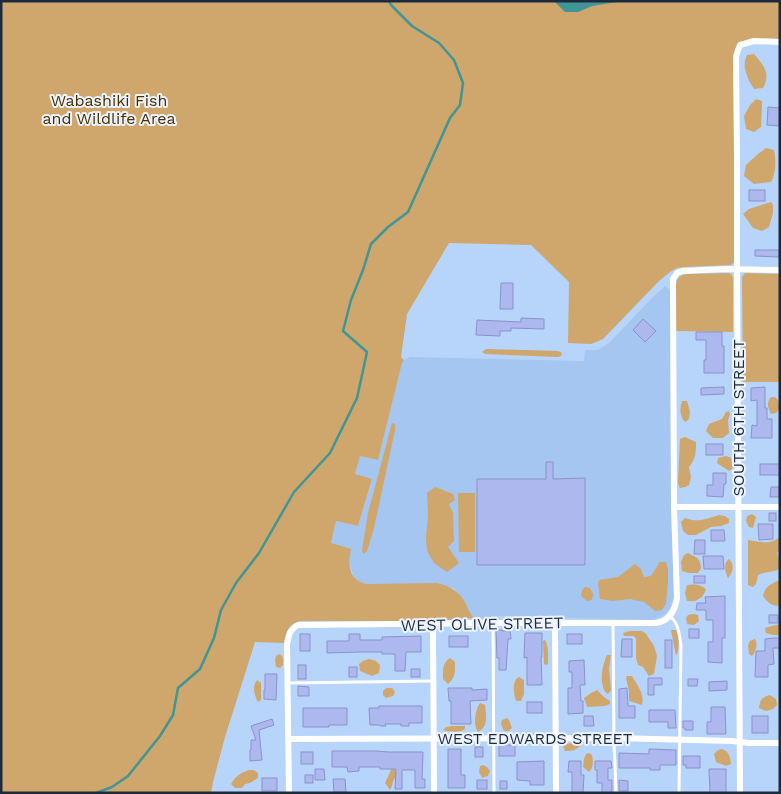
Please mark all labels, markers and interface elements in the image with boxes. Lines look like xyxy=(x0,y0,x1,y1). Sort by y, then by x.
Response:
park label: Wabashiki Fish and Wildlife Area xyxy=(42,91,176,128)
street label: SOUTH 6TH STREET xyxy=(729,339,748,497)
street label: WEST OLIVE STREET xyxy=(401,613,564,635)
street label: WEST EDWARDS STREET xyxy=(437,729,633,748)

